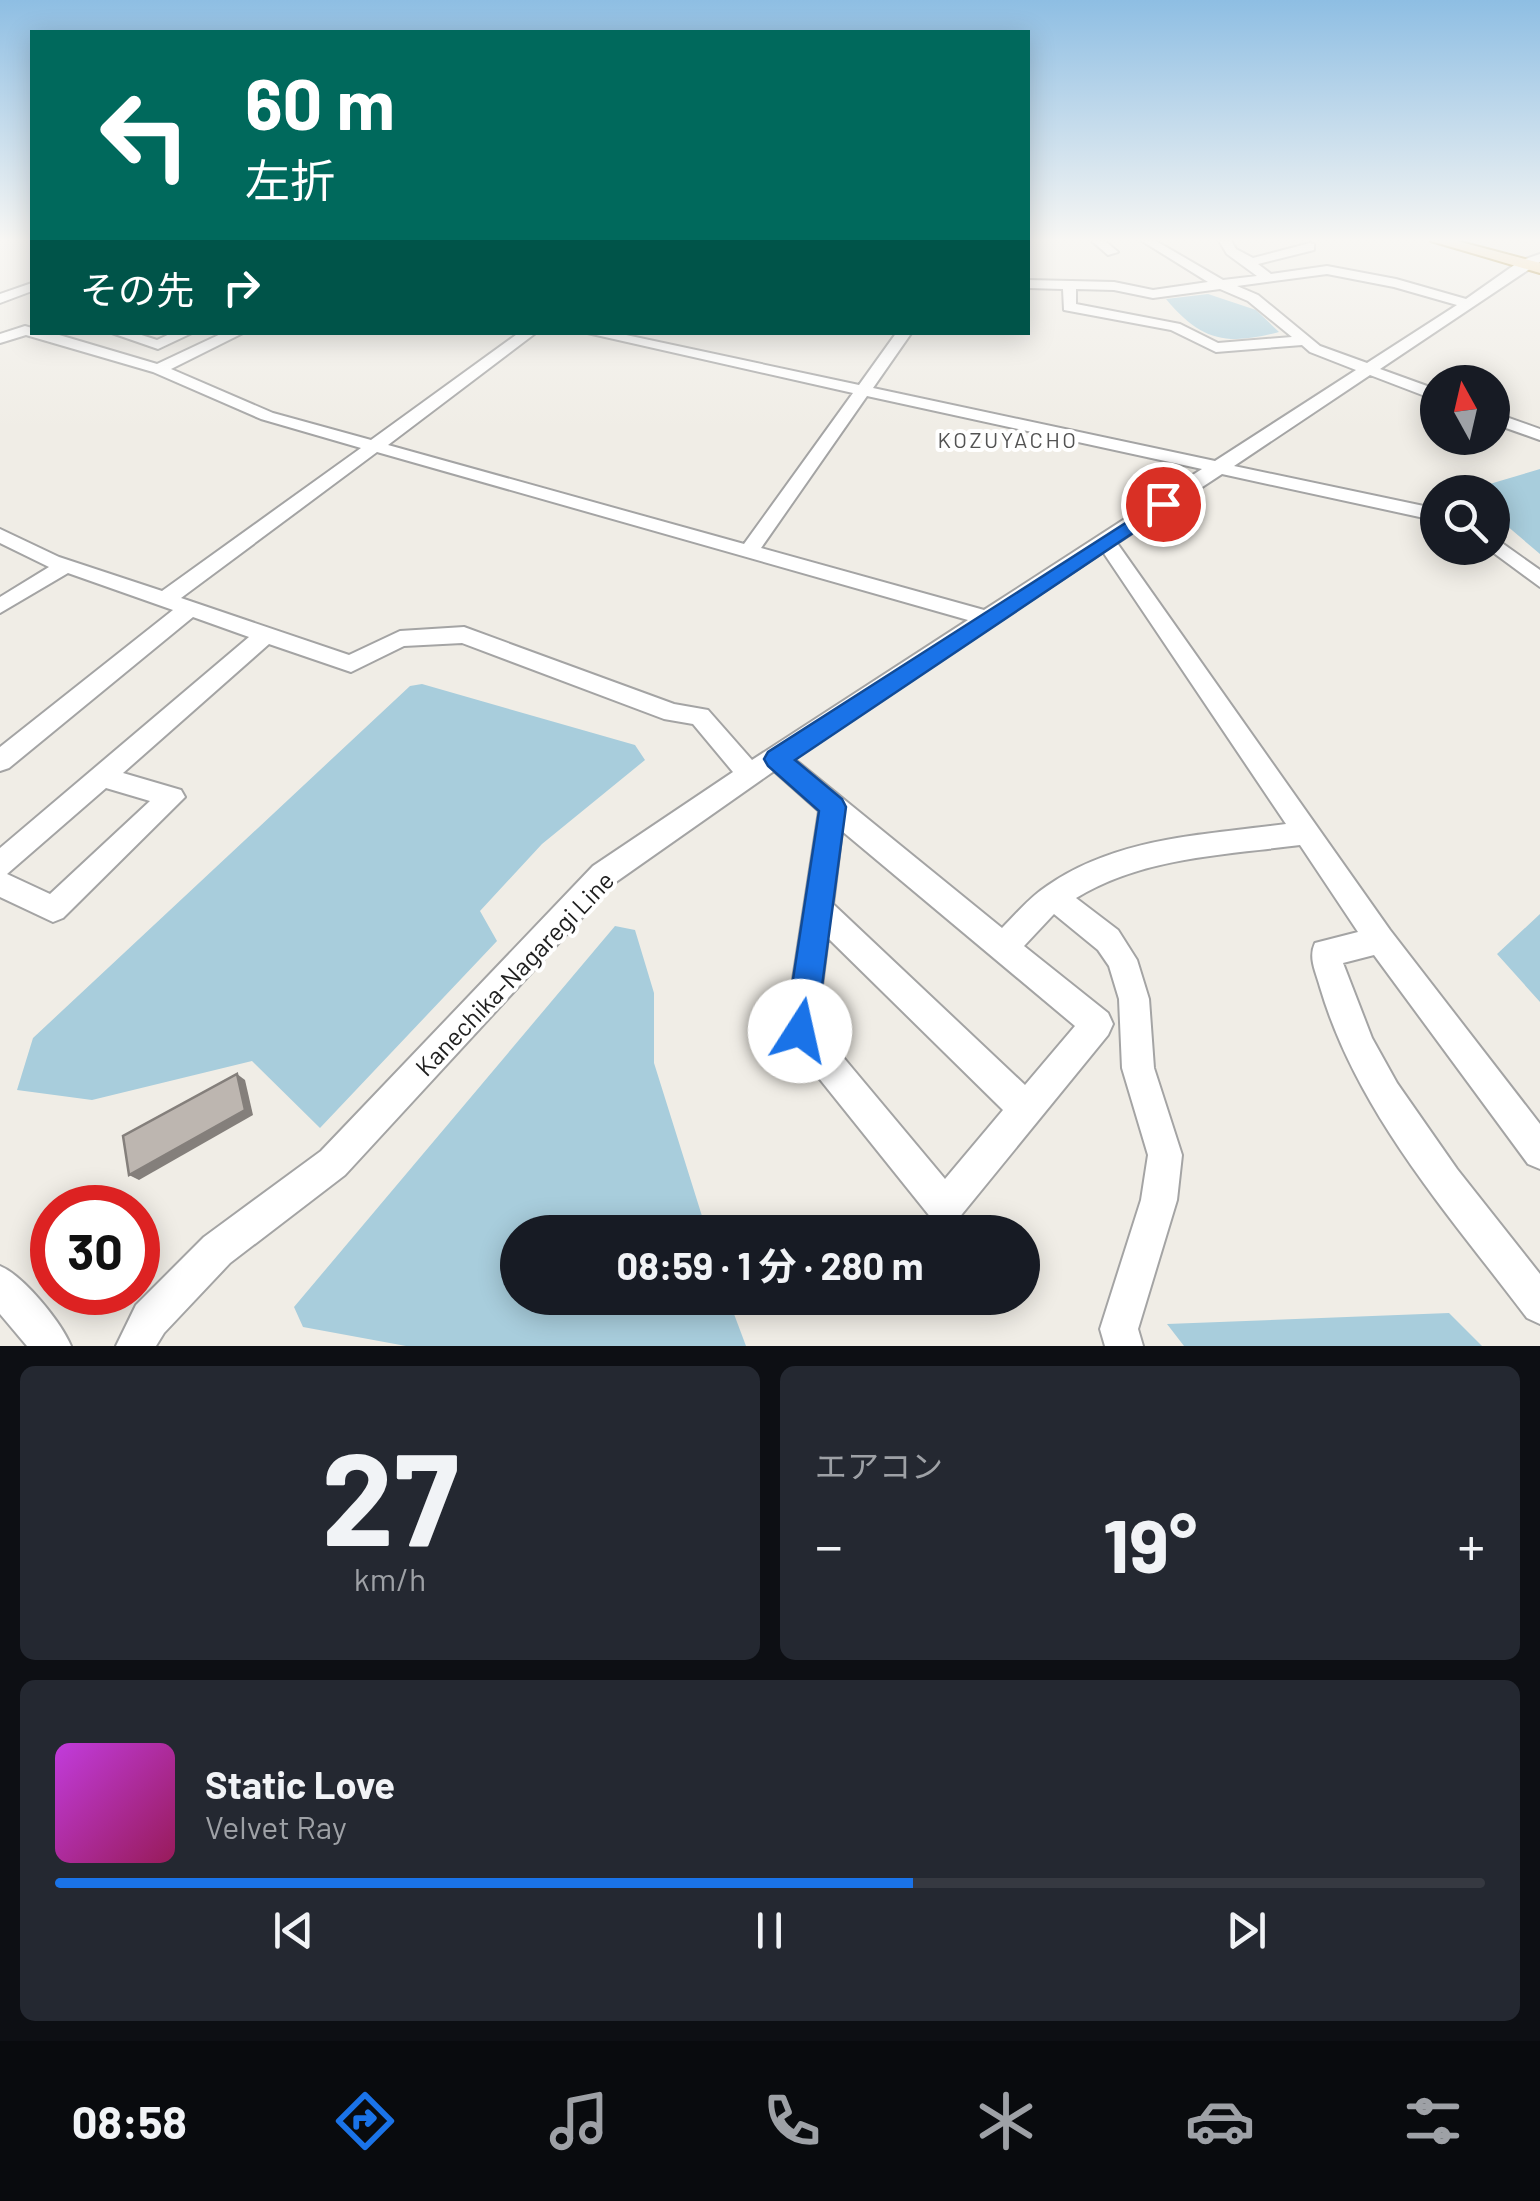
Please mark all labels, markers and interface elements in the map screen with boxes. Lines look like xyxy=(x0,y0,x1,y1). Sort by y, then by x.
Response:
text: 60 m xyxy=(245,60,395,144)
icon: left xyxy=(80,70,210,200)
text: 左折 xyxy=(245,152,335,206)
icon: right xyxy=(214,260,269,315)
text: その先 xyxy=(80,266,194,312)
north arrow xyxy=(1420,365,1510,455)
map controls xyxy=(1420,365,1510,565)
district label: KOZUYACHO xyxy=(938,426,1078,452)
pin xyxy=(1121,462,1206,547)
button: search xyxy=(1420,475,1510,565)
icon: arrive xyxy=(1136,477,1191,532)
street label: Kanechika-Nagaregi Line xyxy=(409,865,619,1081)
position arrow xyxy=(748,979,852,1083)
speed limit sign: 30 xyxy=(30,1185,160,1315)
text: 08:59 · 1 分 · 280 m xyxy=(617,1242,923,1288)
text: 27 xyxy=(321,1416,459,1572)
text: エアコン xyxy=(815,1446,943,1484)
text: 19° xyxy=(1103,1498,1197,1588)
text: − xyxy=(815,1511,843,1577)
text: + xyxy=(1457,1511,1485,1577)
text: km/h xyxy=(354,1559,426,1597)
text: Static Love xyxy=(205,1761,395,1807)
text: Velvet Ray xyxy=(205,1807,347,1845)
icon: previous xyxy=(266,1903,321,1958)
icon: pause xyxy=(742,1903,797,1958)
icon: next xyxy=(1219,1903,1274,1958)
icon: directions xyxy=(330,2086,400,2156)
icon: music xyxy=(544,2086,614,2156)
icon: phone xyxy=(757,2086,827,2156)
icon: climate xyxy=(971,2086,1041,2156)
icon: car xyxy=(1185,2086,1255,2156)
icon: filters xyxy=(1398,2086,1468,2156)
text: 08:58 xyxy=(72,2094,187,2148)

